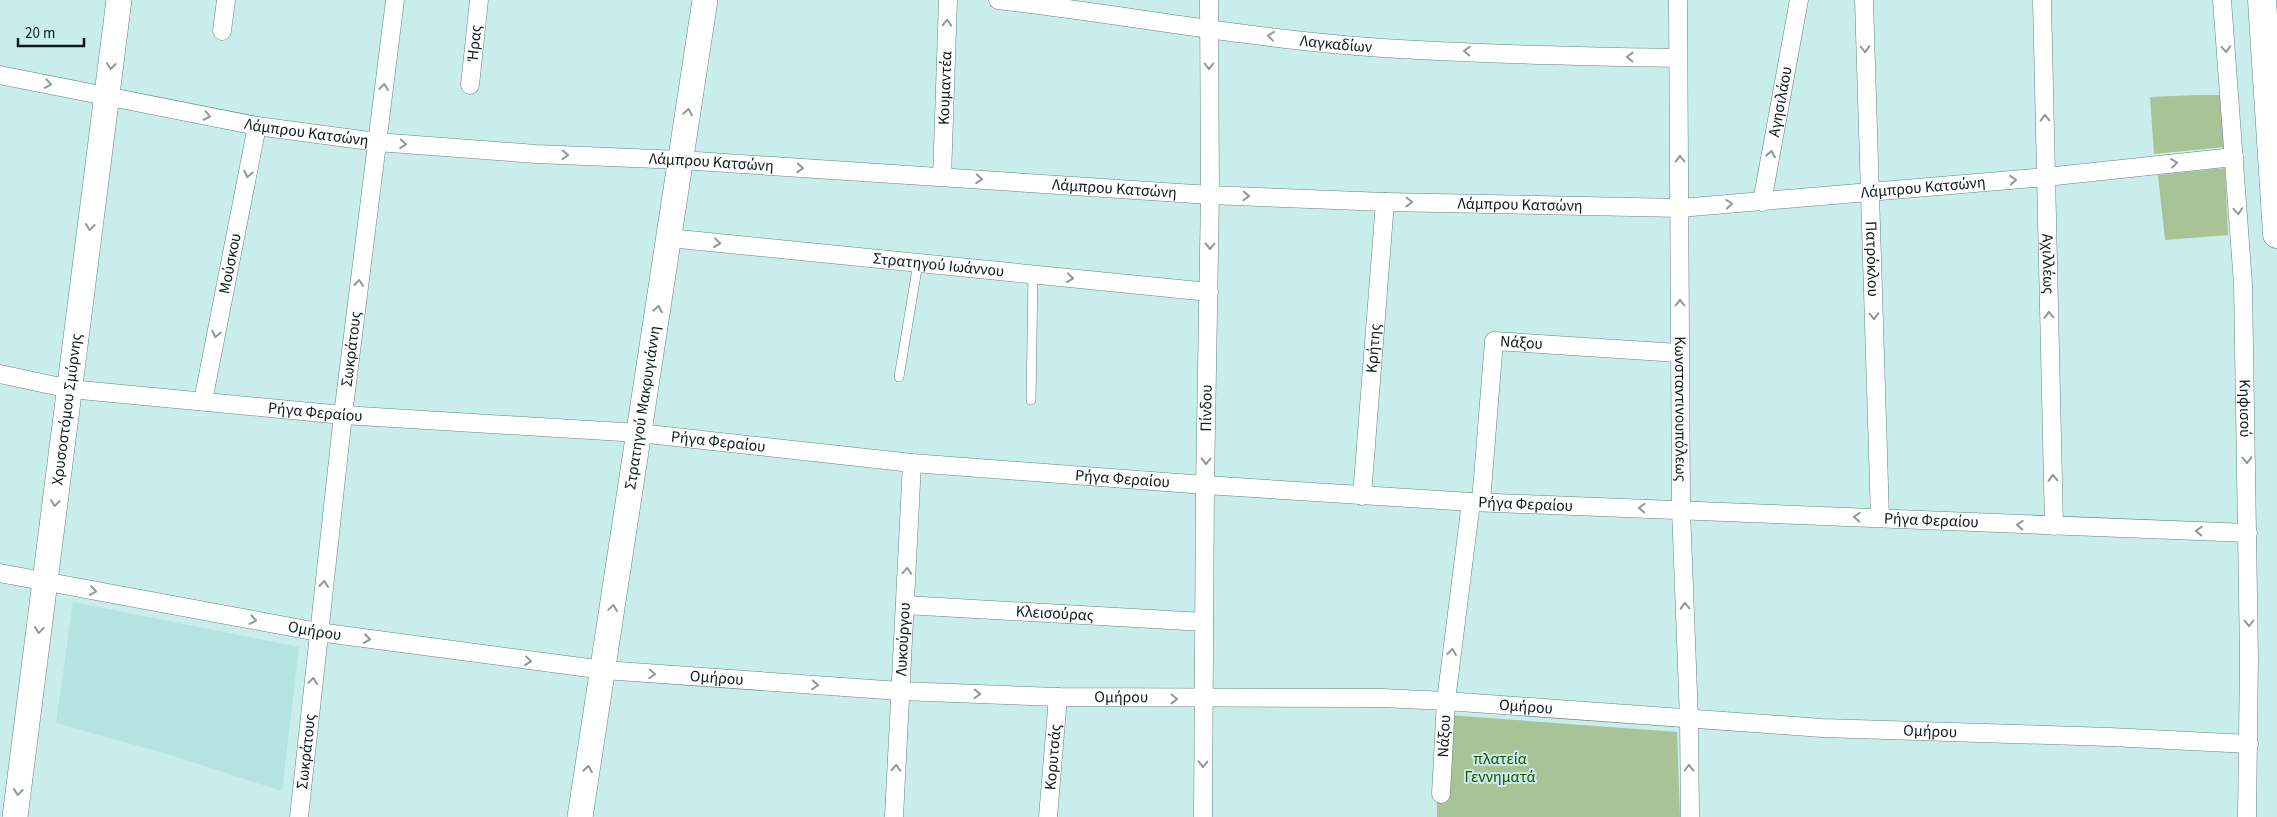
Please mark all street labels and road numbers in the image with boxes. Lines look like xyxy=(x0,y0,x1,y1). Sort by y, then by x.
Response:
street label: Ήρας xyxy=(461,24,487,64)
street label: Λαγκαδίων xyxy=(1299,30,1373,58)
street label: Κουμαντέα xyxy=(933,51,957,125)
street label: Αγησιλάου xyxy=(1763,65,1798,139)
street label: Λάμπρου Κατσώνη xyxy=(243,113,370,152)
street label: Λάμπρου Κατσώνη xyxy=(648,148,774,177)
street label: Λάμπρου Κατσώνη xyxy=(1860,171,1986,204)
street label: Λάμπρου Κατσώνη xyxy=(1051,174,1177,204)
street label: Λάμπρου Κατσώνη xyxy=(1457,192,1583,217)
street label: Πατρόκλου xyxy=(1860,221,1884,297)
street label: Μούσκου xyxy=(213,231,247,296)
street label: Αχιλλέως xyxy=(2036,233,2060,295)
street label: Στρατηγού Ιωάννου xyxy=(872,247,1005,282)
street label: Σωκράτους xyxy=(336,310,367,388)
street label: Κρήτης xyxy=(1361,323,1386,374)
street label: Στρατηγού Μακρυγιάννη xyxy=(619,324,666,491)
street label: Νάξου xyxy=(1499,330,1543,355)
street label: Χρυσοστόμου Σμύρνης xyxy=(46,332,87,487)
street label: Κωνσταντινουπόλεως xyxy=(1669,336,1692,482)
street label: Κηφισού xyxy=(2234,379,2256,437)
street label: Πίνδου xyxy=(1195,384,1218,432)
street label: Ρήγα Φεραίου xyxy=(267,397,363,427)
street label: Ρήγα Φεραίου xyxy=(670,426,767,458)
street label: Ρήγα Φεραίου xyxy=(1074,464,1171,493)
street label: Ρήγα Φεραίου xyxy=(1478,491,1573,517)
street label: Ρήγα Φεραίου xyxy=(1883,507,1979,533)
street label: Κλεισούρας xyxy=(1015,600,1094,627)
street label: Λυκούργου xyxy=(890,602,916,677)
street label: Ομήρου xyxy=(286,616,343,646)
street label: Ομήρου xyxy=(689,665,744,691)
street label: Ομήρου xyxy=(1094,686,1148,708)
street label: Ομήρου xyxy=(1498,694,1554,720)
street label: Σωκράτους xyxy=(291,712,321,790)
street label: Νάξου xyxy=(1432,714,1456,758)
street label: Ομήρου xyxy=(1903,720,1957,743)
street label: Κορυτσάς xyxy=(1039,723,1067,791)

